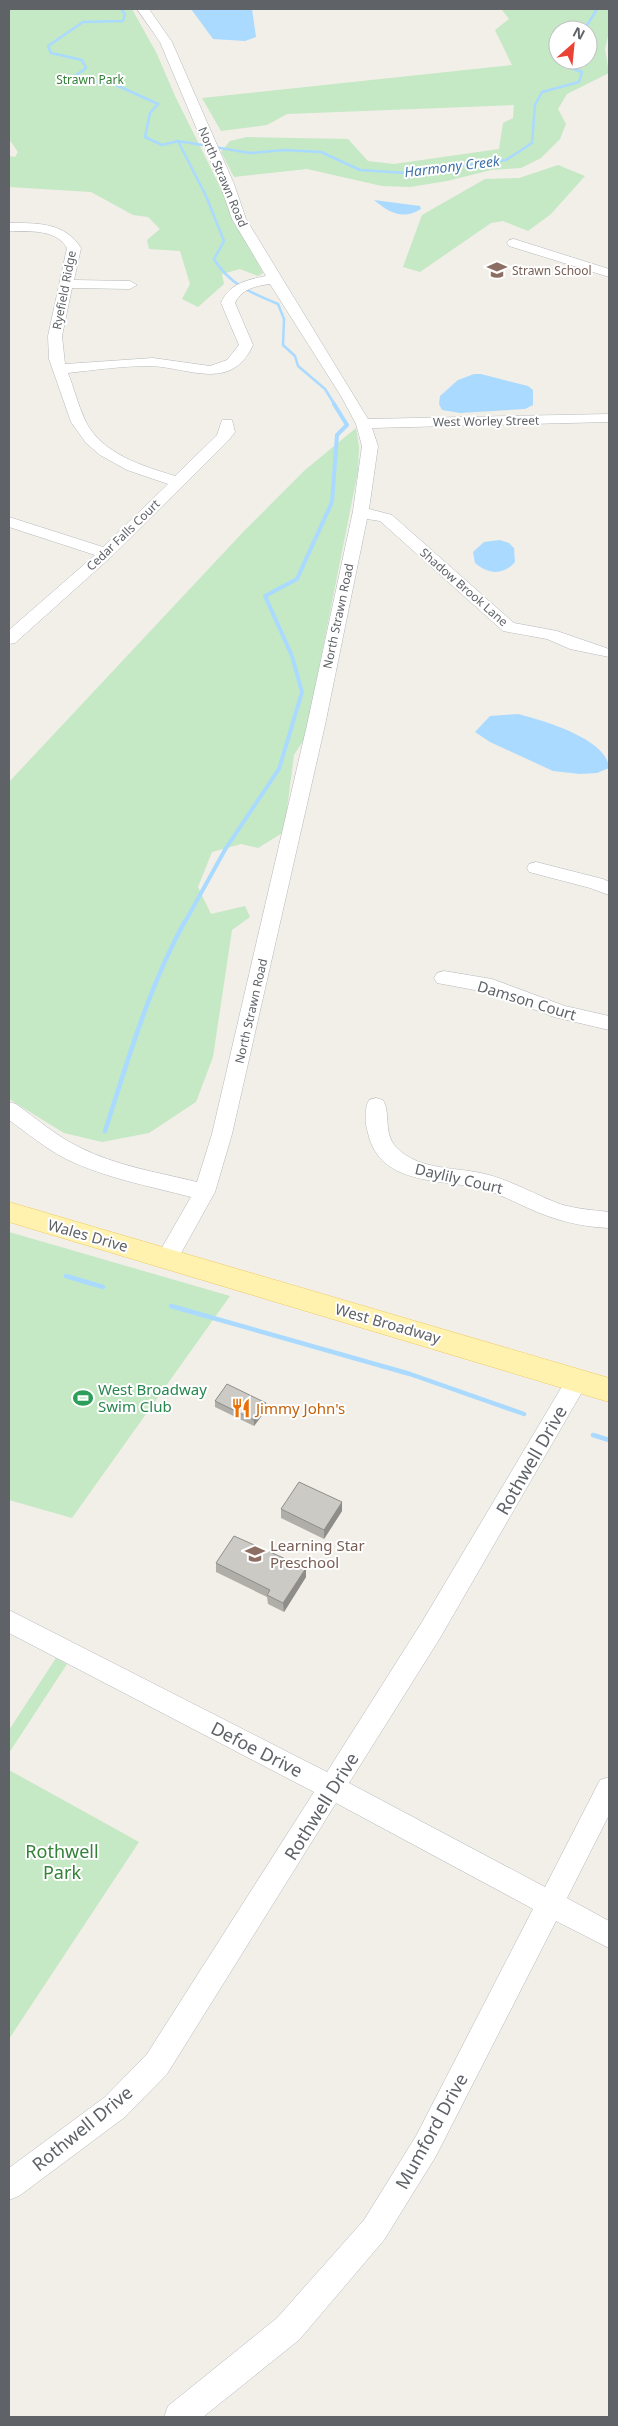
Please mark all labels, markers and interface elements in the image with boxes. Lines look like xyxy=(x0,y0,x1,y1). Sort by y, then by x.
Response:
north arrow xyxy=(548,20,598,70)
text: N xyxy=(570,22,589,44)
park label: Strawn Park xyxy=(56,71,124,88)
street label: North Strawn Road xyxy=(194,124,252,230)
water label: Harmony Creek xyxy=(403,151,502,181)
street label: Ryefield Ridge xyxy=(48,249,80,331)
school or university icon: Strawn School xyxy=(486,259,508,281)
place label: Strawn School xyxy=(512,262,592,279)
street label: West Worley Street xyxy=(433,412,540,430)
street label: Cedar Falls Court xyxy=(83,495,164,574)
street label: Shadow Brook Lane xyxy=(416,544,512,630)
street label: North Strawn Road xyxy=(319,562,357,670)
street label: North Strawn Road xyxy=(231,957,271,1065)
street label: Damson Court xyxy=(475,975,579,1025)
street label: Daylily Court xyxy=(413,1158,505,1198)
street label: Wales Drive xyxy=(46,1214,130,1256)
street label: West Broadway xyxy=(333,1298,443,1348)
place label: West Broadway Swim Club xyxy=(98,1379,207,1416)
sports icon: West Broadway Swim Club xyxy=(72,1387,94,1409)
restaurant icon: Jimmy John's xyxy=(230,1397,252,1419)
place label: Jimmy John's xyxy=(254,1398,345,1418)
street label: Rothwell Drive xyxy=(490,1401,572,1519)
place label: Learning Star Preschool xyxy=(270,1535,365,1572)
school or university icon: Learning Star Preschool xyxy=(244,1543,266,1565)
street label: Defoe Drive xyxy=(207,1716,307,1782)
street label: Rothwell Drive xyxy=(278,1748,364,1864)
park label: Rothwell Park xyxy=(25,1839,99,1884)
street label: Mumford Drive xyxy=(389,2069,473,2193)
street label: Rothwell Drive xyxy=(27,2080,137,2176)

